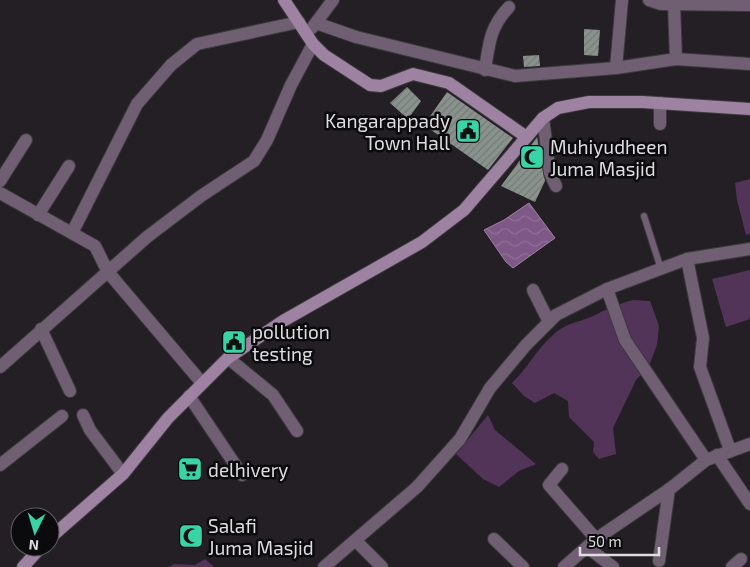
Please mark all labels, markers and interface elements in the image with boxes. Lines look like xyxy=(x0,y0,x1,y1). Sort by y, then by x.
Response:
place label: Kangarappady Town Hall xyxy=(325,109,450,154)
public building icon: Kangarappady Town Hall xyxy=(455,118,481,144)
place label: Muhiyudheen Juma Masjid xyxy=(550,135,668,180)
mosque icon: Muhiyudheen Juma Masjid xyxy=(519,144,545,170)
place label: pollution testing xyxy=(252,320,330,365)
public building icon: pollution testing xyxy=(221,329,247,355)
supermarket icon: delhivery xyxy=(177,456,203,482)
place label: delhivery xyxy=(208,458,288,481)
north arrow xyxy=(10,507,60,557)
place label: Salafi Juma Masjid xyxy=(208,514,314,559)
mosque icon: Salafi Juma Masjid xyxy=(178,523,204,549)
scale bar xyxy=(580,524,659,556)
text: 50 m xyxy=(588,532,622,550)
text: N xyxy=(28,537,40,554)

